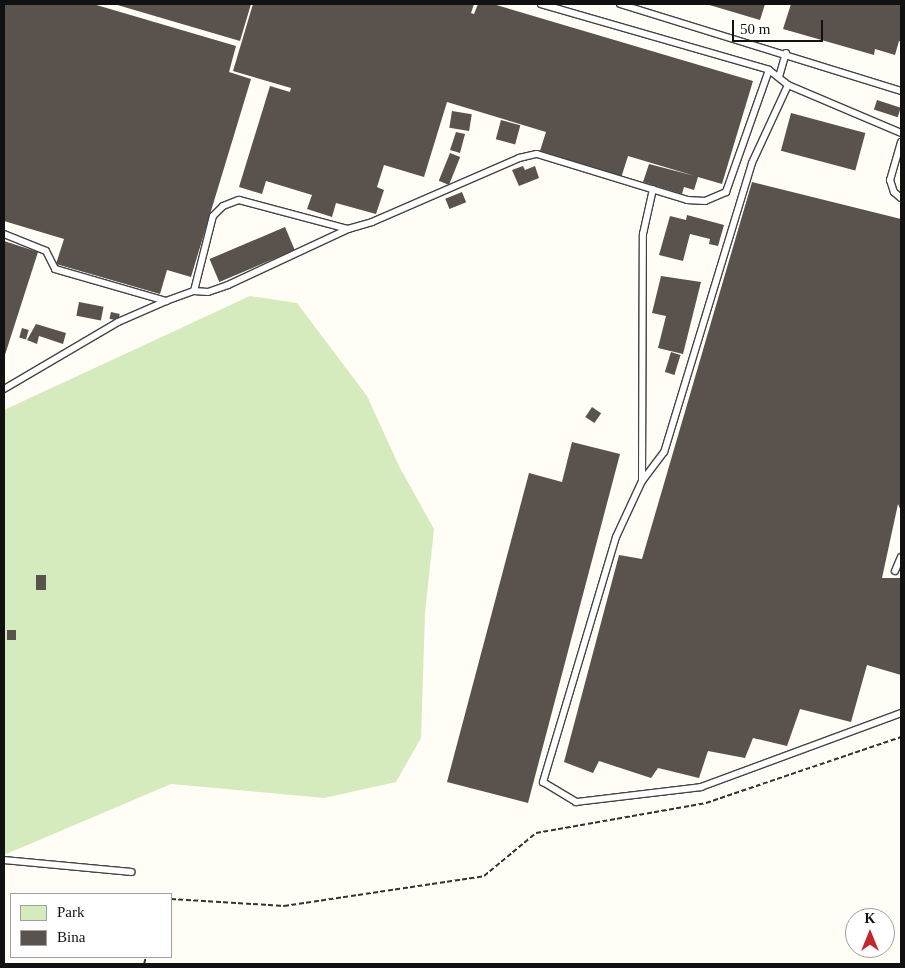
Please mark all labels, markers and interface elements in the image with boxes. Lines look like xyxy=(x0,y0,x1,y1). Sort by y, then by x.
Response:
scale bar xyxy=(735,10,826,42)
text: 50 m xyxy=(740,21,770,37)
legend xyxy=(10,893,172,958)
text: Park xyxy=(57,904,85,920)
north arrow xyxy=(845,908,895,958)
text: K xyxy=(865,911,875,926)
text: Bina xyxy=(57,929,85,945)

